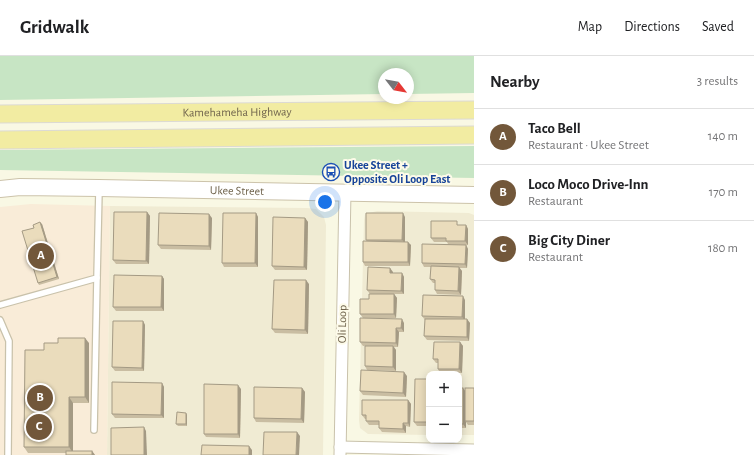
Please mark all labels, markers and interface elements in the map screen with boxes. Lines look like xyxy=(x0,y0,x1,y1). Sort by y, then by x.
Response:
text: Gridwalk xyxy=(20,18,89,37)
text: Map xyxy=(578,20,602,34)
text: Directions xyxy=(624,20,680,34)
text: Saved xyxy=(702,20,734,34)
north arrow xyxy=(378,68,414,104)
text: Nearby xyxy=(490,73,540,90)
text: 3 results xyxy=(697,75,738,88)
street label: Kamehameha Highway xyxy=(182,106,292,119)
text: Taco Bell xyxy=(528,121,581,136)
text: A xyxy=(499,130,507,143)
text: 140 m xyxy=(708,130,738,143)
text: Restaurant · Ukee Street xyxy=(528,139,649,152)
place label: Ukee Street + Opposite Oli Loop East xyxy=(344,159,450,185)
bus stop icon: Ukee Street + Opposite Oli Loop East xyxy=(321,162,341,182)
text: Loco Moco Drive-Inn xyxy=(528,177,649,192)
street label: Ukee Street xyxy=(210,184,264,197)
text: B xyxy=(499,186,507,199)
text: 170 m xyxy=(709,186,738,199)
your location xyxy=(315,192,335,212)
text: Restaurant xyxy=(528,195,583,208)
text: Big City Diner xyxy=(528,233,610,248)
pin: A xyxy=(28,241,54,271)
text: C xyxy=(500,242,506,255)
text: 180 m xyxy=(708,242,738,255)
text: Restaurant xyxy=(528,251,583,264)
street label: Oli Loop xyxy=(336,305,348,343)
map controls xyxy=(426,371,462,443)
button: + xyxy=(426,371,462,407)
pin: B xyxy=(27,383,53,413)
button: − xyxy=(426,407,462,443)
pin: C xyxy=(26,412,52,442)

